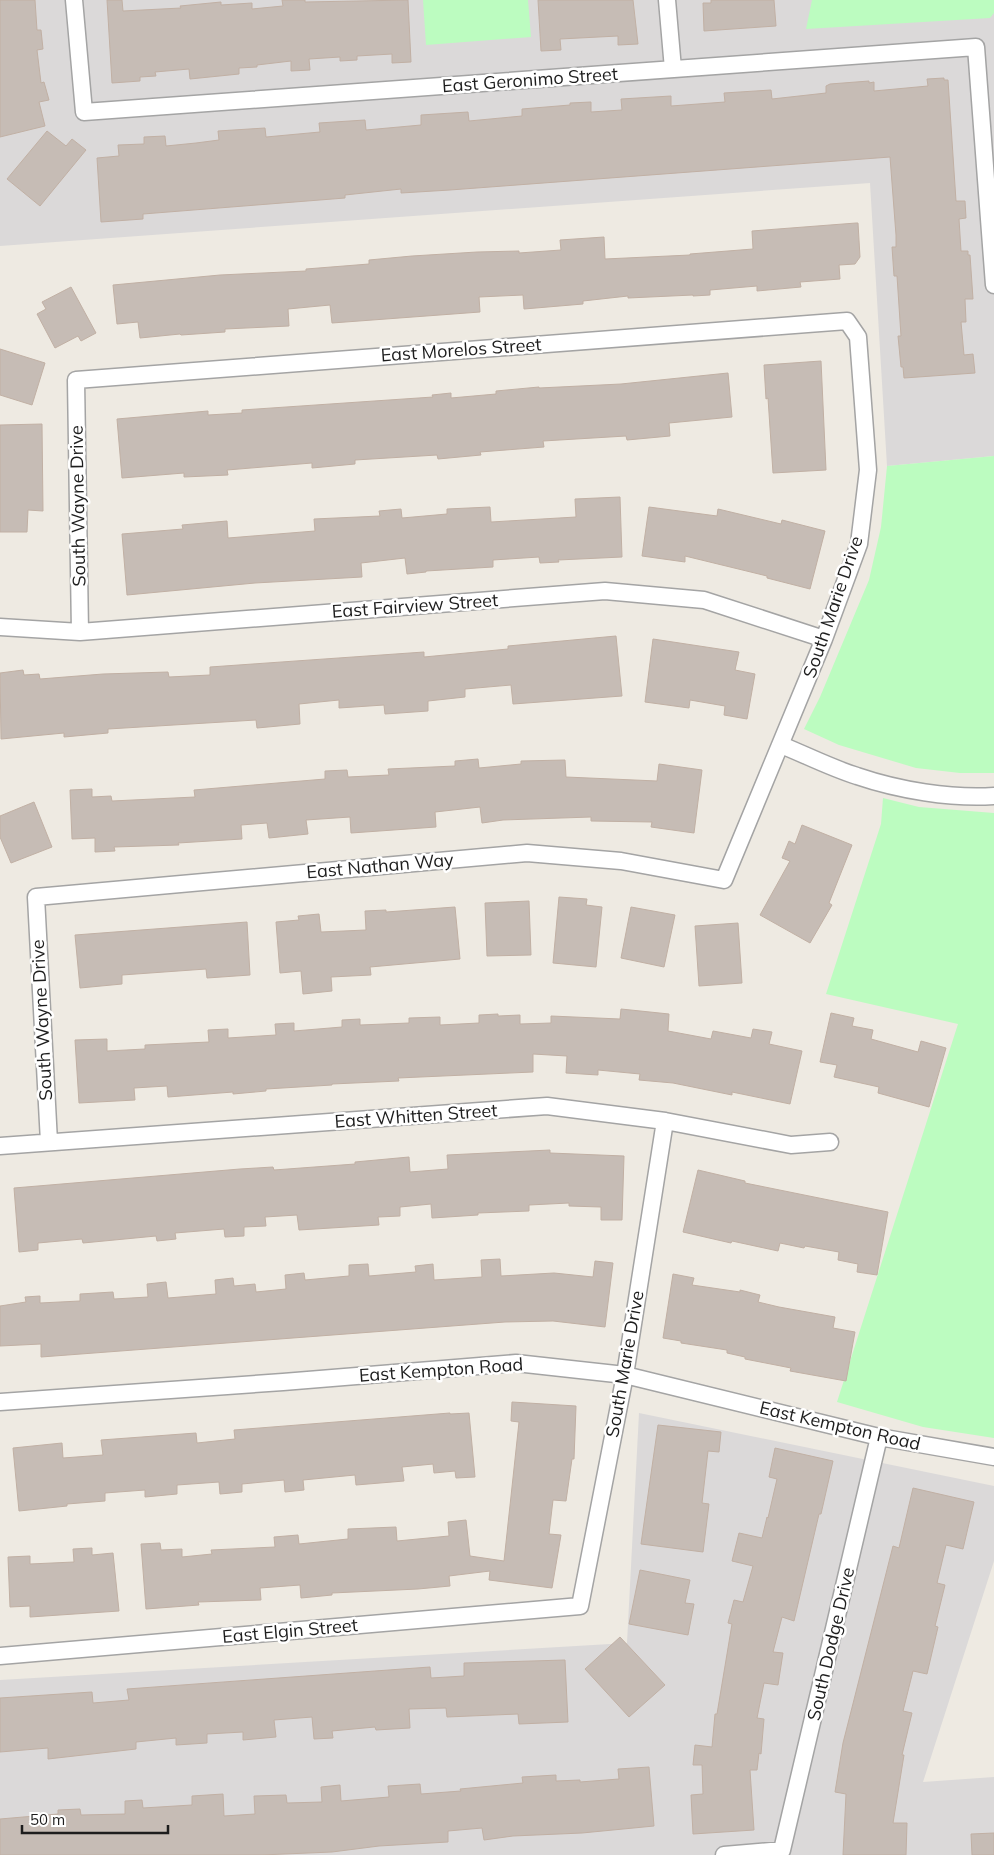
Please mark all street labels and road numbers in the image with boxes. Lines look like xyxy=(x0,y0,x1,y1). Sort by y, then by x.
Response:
street label: East Geronimo Street xyxy=(441,62,619,97)
street label: East Morelos Street xyxy=(380,332,542,367)
street label: South Wayne Drive xyxy=(65,425,90,587)
street label: South Marie Drive xyxy=(797,533,868,681)
street label: East Fairview Street xyxy=(331,588,499,623)
street label: East Nathan Way xyxy=(305,848,455,883)
street label: South Wayne Drive xyxy=(26,939,57,1101)
street label: East Whitten Street xyxy=(334,1098,498,1133)
street label: South Marie Drive xyxy=(600,1289,649,1439)
street label: East Kempton Road xyxy=(358,1352,524,1387)
street label: East Kempton Road xyxy=(757,1396,923,1455)
street label: South Dodge Drive xyxy=(802,1565,859,1723)
street label: East Elgin Street xyxy=(221,1613,359,1648)

